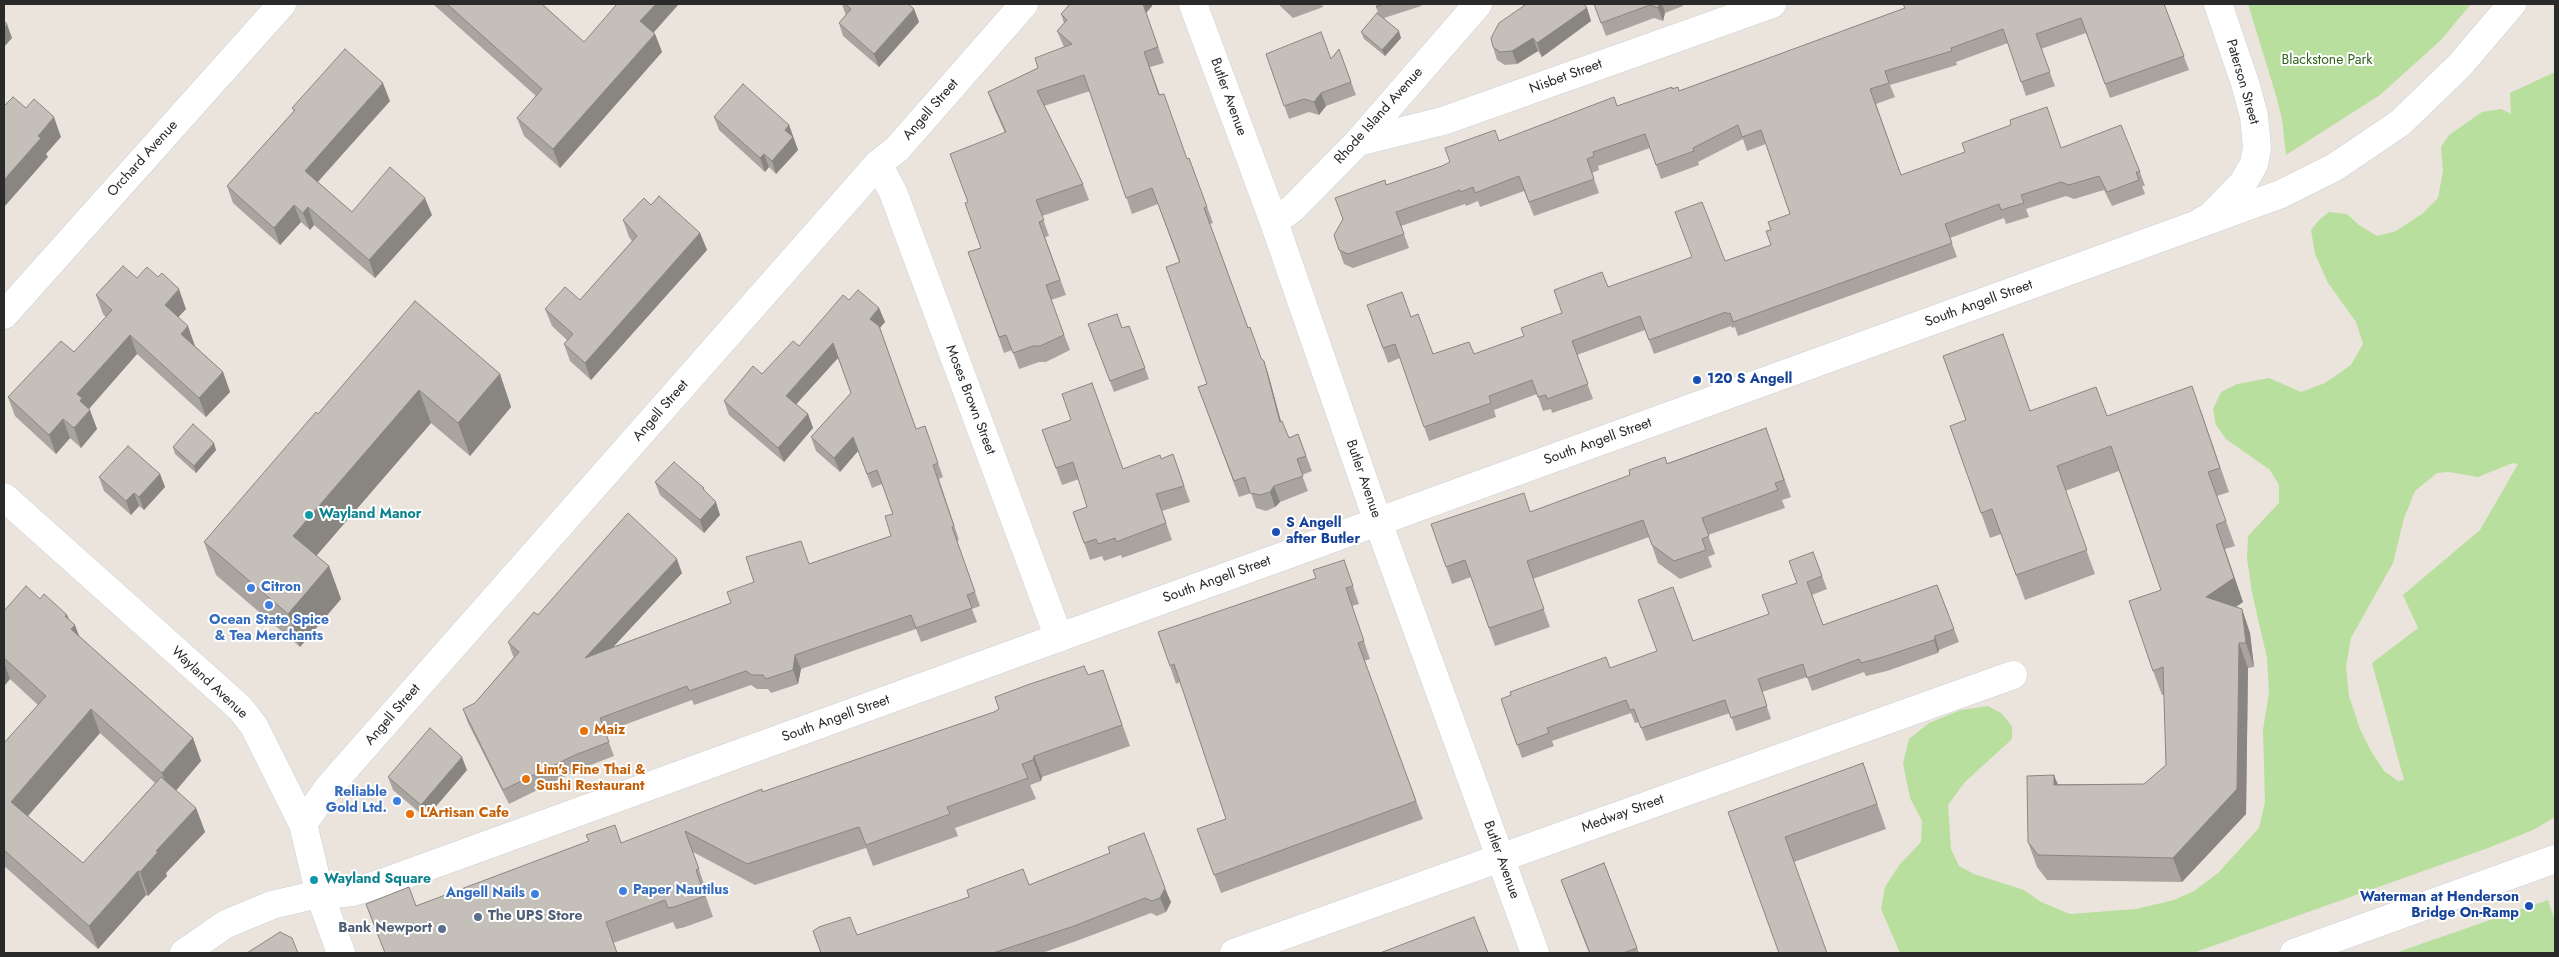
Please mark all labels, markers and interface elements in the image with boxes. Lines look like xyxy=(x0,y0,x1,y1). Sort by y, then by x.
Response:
street label: Paterson Street xyxy=(2222,38,2262,126)
park label: Blackstone Park xyxy=(2282,53,2372,69)
street label: Butler Avenue xyxy=(1206,56,1250,138)
street label: Nisbet Street xyxy=(1527,56,1605,98)
street label: Rhode Island Avenue xyxy=(1331,64,1427,168)
street label: Angell Street xyxy=(900,76,962,144)
street label: Orchard Avenue xyxy=(104,117,182,201)
street label: South Angell Street xyxy=(1923,277,2035,331)
street label: Moses Brown Street xyxy=(941,343,999,457)
place label: 120 S Angell xyxy=(1707,372,1792,388)
marker: 120 S Angell xyxy=(1691,374,1703,386)
street label: Angell Street xyxy=(630,377,692,445)
street label: South Angell Street xyxy=(1542,415,1654,469)
street label: Butler Avenue xyxy=(1342,438,1384,520)
place label: Wayland Manor xyxy=(319,507,422,523)
marker: Wayland Manor xyxy=(303,509,315,521)
place label: S Angell after Butler xyxy=(1286,516,1360,548)
marker: S Angell after Butler xyxy=(1270,526,1282,538)
street label: South Angell Street xyxy=(1161,553,1273,607)
place label: Citron xyxy=(261,580,301,596)
marker: Citron xyxy=(245,582,257,594)
marker: Ocean State Spice & Tea Merchants xyxy=(263,599,275,611)
place label: Ocean State Spice & Tea Merchants xyxy=(209,613,329,646)
street label: Wayland Avenue xyxy=(167,643,251,723)
street label: Angell Street xyxy=(362,681,424,749)
street label: South Angell Street xyxy=(780,692,892,746)
place label: Maiz xyxy=(594,723,625,739)
marker: Maiz xyxy=(578,725,590,737)
place label: Lim's Fine Thai & Sushi Restaurant xyxy=(536,763,646,796)
marker: Lim's Fine Thai & Sushi Restaurant xyxy=(520,773,532,785)
place label: Reliable Gold Ltd. xyxy=(326,785,387,818)
street label: Medway Street xyxy=(1579,791,1667,837)
marker: Reliable Gold Ltd. xyxy=(391,795,403,807)
place label: L'Artisan Cafe xyxy=(420,806,509,822)
marker: L'Artisan Cafe xyxy=(404,808,416,820)
street label: Butler Avenue xyxy=(1479,819,1523,901)
place label: Wayland Square xyxy=(324,872,431,888)
marker: Wayland Square xyxy=(308,874,320,886)
place label: Paper Nautilus xyxy=(633,883,729,899)
marker: Paper Nautilus xyxy=(617,885,629,897)
place label: Angell Nails xyxy=(446,886,525,902)
marker: Angell Nails xyxy=(529,888,541,900)
place label: Waterman at Henderson Bridge On-Ramp xyxy=(2360,890,2519,922)
marker: Waterman at Henderson Bridge On-Ramp xyxy=(2523,900,2535,912)
place label: The UPS Store xyxy=(488,909,583,925)
marker: The UPS Store xyxy=(472,911,484,923)
place label: Bank Newport xyxy=(338,921,432,937)
marker: Bank Newport xyxy=(436,923,448,935)

